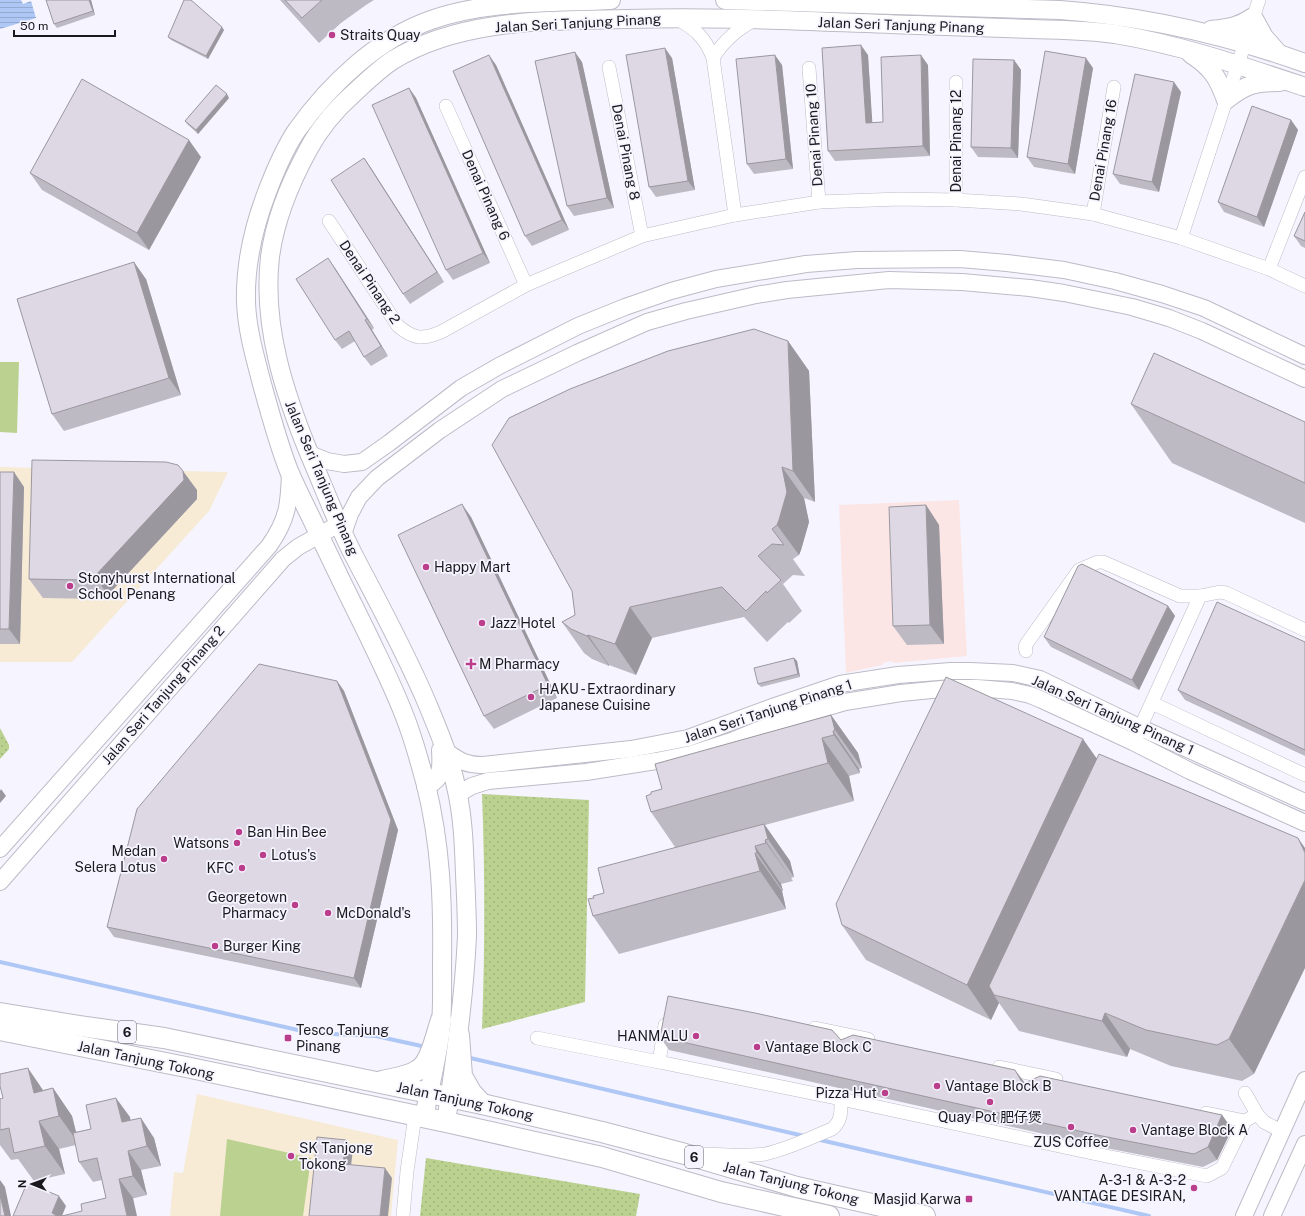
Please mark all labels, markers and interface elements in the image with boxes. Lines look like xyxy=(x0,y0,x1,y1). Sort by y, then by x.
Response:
street label: Jalan Seri Tanjung Pinang xyxy=(494,11,662,35)
scale bar xyxy=(14,12,115,38)
street label: Jalan Seri Tanjung Pinang xyxy=(817,14,985,36)
text: 50 m xyxy=(20,19,48,33)
place label: Straits Quay xyxy=(340,27,421,43)
marker: Straits Quay xyxy=(327,30,337,40)
street label: Denai Pinang 10 xyxy=(802,83,826,187)
street label: Denai Pinang 12 xyxy=(948,90,964,192)
street label: Denai Pinang 16 xyxy=(1086,98,1120,202)
street label: Denai Pinang 8 xyxy=(609,102,643,202)
street label: Denai Pinang 6 xyxy=(459,147,513,243)
street label: Denai Pinang 2 xyxy=(336,237,404,327)
street label: Jalan Seri Tanjung Pinang xyxy=(282,398,362,558)
place label: Happy Mart xyxy=(434,559,511,575)
marker: Happy Mart xyxy=(421,562,431,572)
place label: Stonyhurst International School Penang xyxy=(78,570,236,602)
marker: Stonyhurst International School Penang xyxy=(65,581,75,591)
place label: Jazz Hotel xyxy=(490,615,556,631)
marker: Jazz Hotel xyxy=(477,618,487,628)
street label: Jalan Seri Tanjung Pinang 2 xyxy=(98,622,228,768)
place label: M Pharmacy xyxy=(479,656,560,672)
marker: M Pharmacy xyxy=(466,659,476,669)
street label: Jalan Seri Tanjung Pinang 1 xyxy=(1029,672,1197,758)
street label: Jalan Seri Tanjung Pinang 1 xyxy=(682,676,854,746)
place label: HAKU - Extraordinary Japanese Cuisine xyxy=(539,681,676,713)
marker: HAKU - Extraordinary Japanese Cuisine xyxy=(526,692,536,702)
place label: Ban Hin Bee xyxy=(247,824,327,840)
marker: Ban Hin Bee xyxy=(234,827,244,837)
place label: Watsons xyxy=(173,835,229,851)
marker: Watsons xyxy=(232,838,242,848)
place label: Medan Selera Lotus xyxy=(75,843,156,875)
place label: Lotus's xyxy=(271,847,316,863)
marker: Lotus's xyxy=(258,850,268,860)
marker: Medan Selera Lotus xyxy=(159,854,169,864)
place label: KFC xyxy=(206,860,234,876)
marker: KFC xyxy=(237,863,247,873)
place label: Georgetown Pharmacy xyxy=(207,889,287,921)
marker: Georgetown Pharmacy xyxy=(290,900,300,910)
place label: McDonald's xyxy=(336,905,411,921)
marker: McDonald's xyxy=(323,908,333,918)
place label: Burger King xyxy=(223,938,301,954)
marker: Burger King xyxy=(210,941,220,951)
road number: 6 xyxy=(118,1021,136,1043)
place label: Tesco Tanjung Pinang xyxy=(296,1022,389,1054)
place label: HANMALU xyxy=(617,1028,688,1044)
marker: HANMALU xyxy=(691,1031,701,1041)
marker: Tesco Tanjung Pinang xyxy=(283,1033,293,1043)
street label: Jalan Tanjung Tokong xyxy=(76,1038,216,1082)
place label: Vantage Block C xyxy=(765,1039,872,1055)
marker: Vantage Block C xyxy=(752,1042,762,1052)
place label: Vantage Block B xyxy=(945,1078,1052,1094)
street label: Jalan Tanjung Tokong xyxy=(395,1079,535,1123)
marker: Vantage Block B xyxy=(932,1081,942,1091)
place label: Pizza Hut xyxy=(816,1085,877,1101)
marker: Pizza Hut xyxy=(880,1088,890,1098)
marker: Quay Pot 肥仔煲 xyxy=(985,1097,995,1107)
place label: Quay Pot 肥仔煲 xyxy=(938,1109,1042,1125)
marker: ZUS Coffee xyxy=(1066,1122,1076,1132)
place label: Vantage Block A xyxy=(1141,1122,1248,1138)
marker: Vantage Block A xyxy=(1128,1125,1138,1135)
place label: ZUS Coffee xyxy=(1033,1134,1109,1150)
place label: SK Tanjong Tokong xyxy=(299,1140,373,1172)
road number: 6 xyxy=(685,1146,703,1168)
marker: SK Tanjong Tokong xyxy=(286,1151,296,1161)
street label: Jalan Tanjung Tokong xyxy=(721,1158,861,1208)
north arrow xyxy=(12,1164,52,1204)
place label: A-3-1 & A-3-2 VANTAGE DESIRAN, xyxy=(1054,1172,1186,1204)
text: N xyxy=(16,1179,28,1188)
marker: A-3-1 & A-3-2 VANTAGE DESIRAN, xyxy=(1189,1183,1199,1193)
place label: Masjid Karwa xyxy=(874,1191,961,1207)
marker: Masjid Karwa xyxy=(964,1194,974,1204)

